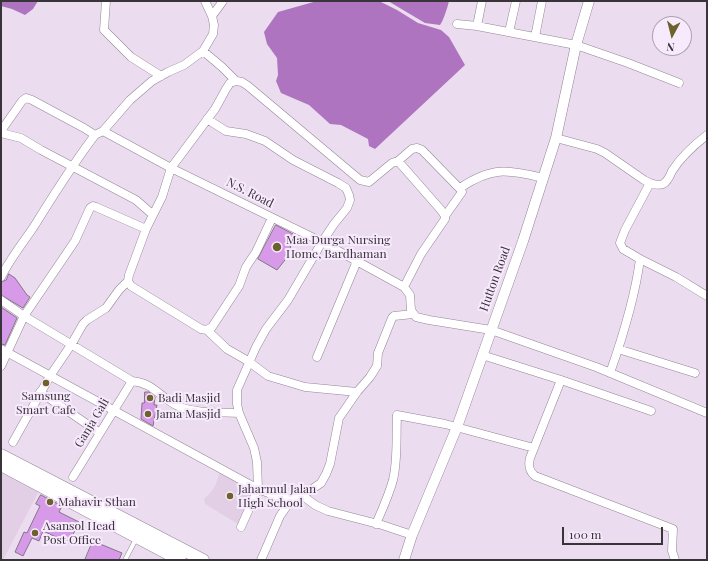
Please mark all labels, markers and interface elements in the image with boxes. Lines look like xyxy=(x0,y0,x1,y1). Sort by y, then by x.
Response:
north arrow xyxy=(652,16,692,56)
text: N xyxy=(666,39,675,55)
street label: N.S. Road xyxy=(224,175,276,211)
place label: Maa Durga Nursing Home, Bardhaman xyxy=(286,233,390,261)
marker: Maa Durga Nursing Home, Bardhaman xyxy=(271,241,283,253)
street label: Hutton Road xyxy=(477,245,513,313)
marker: Samsung Smart Cafe xyxy=(41,378,51,388)
place label: Samsung Smart Cafe xyxy=(16,389,76,417)
place label: Badi Masjid xyxy=(158,391,220,405)
marker: Badi Masjid xyxy=(145,393,155,403)
street label: Ganja Gali xyxy=(72,396,112,450)
place label: Jama Masjid xyxy=(156,407,221,421)
marker: Jama Masjid xyxy=(143,409,153,419)
place label: Jaharmul Jalan High School xyxy=(238,482,316,510)
marker: Jaharmul Jalan High School xyxy=(225,491,235,501)
place label: Mahavir Sthan xyxy=(58,495,136,509)
marker: Mahavir Sthan xyxy=(45,497,55,507)
place label: Asansol Head Post Office xyxy=(43,519,115,547)
scale bar xyxy=(564,519,665,545)
text: 100 m xyxy=(569,526,601,542)
marker: Asansol Head Post Office xyxy=(30,528,40,538)

